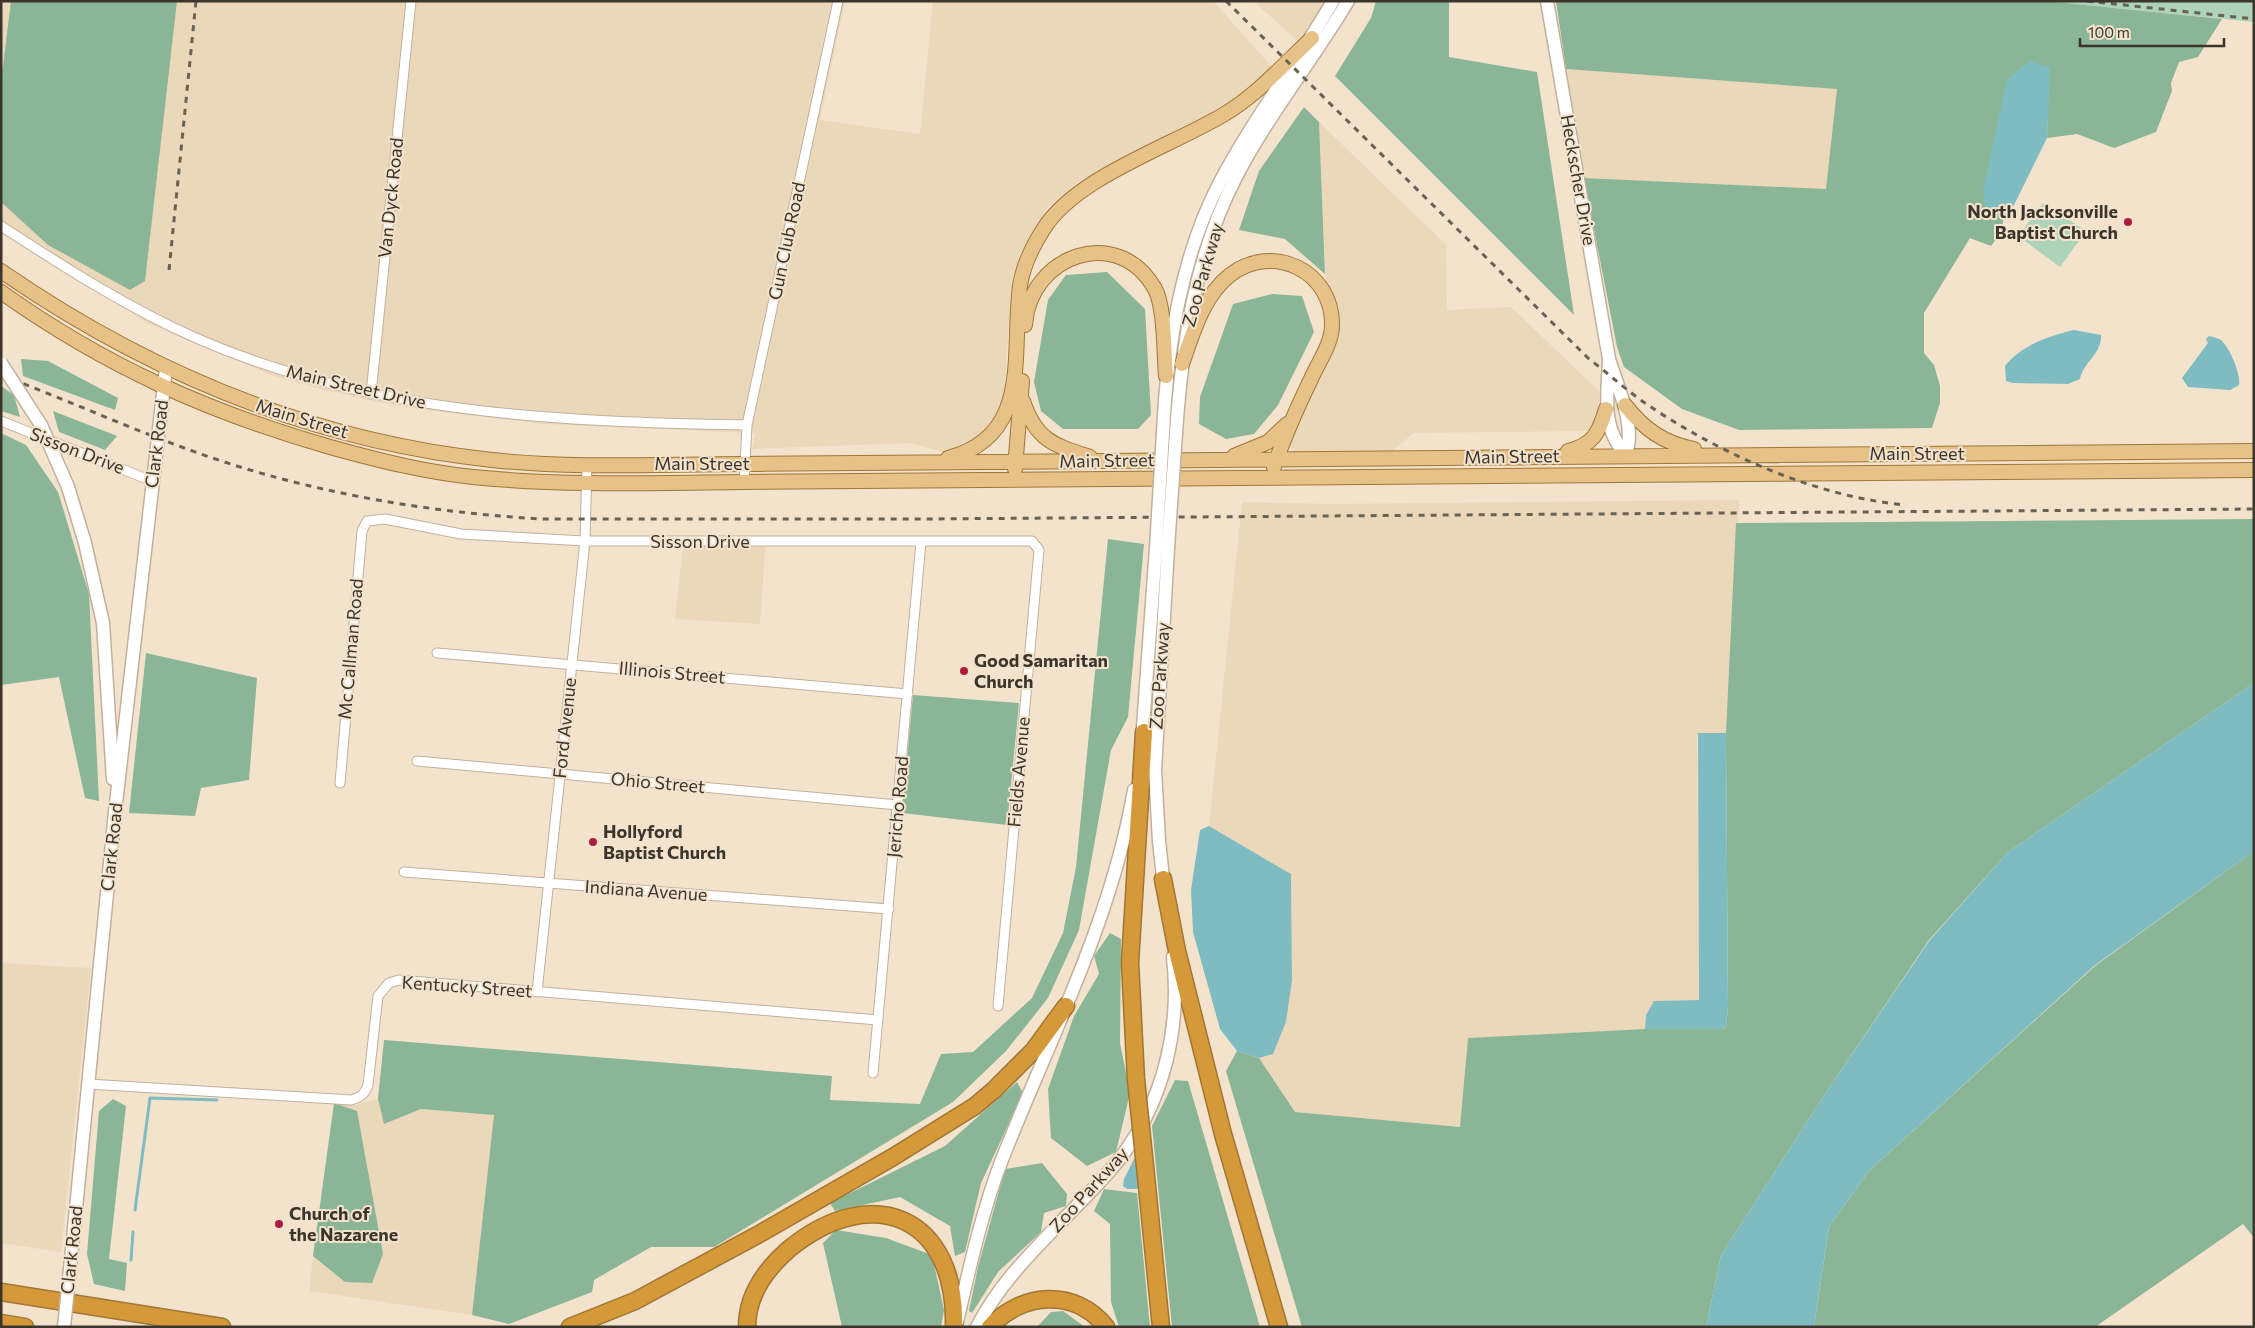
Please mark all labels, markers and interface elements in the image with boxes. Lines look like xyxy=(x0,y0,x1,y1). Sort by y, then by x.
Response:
scale bar xyxy=(2080,15,2224,47)
text: 100 m xyxy=(2088,23,2130,41)
street label: Heckscher Drive xyxy=(1557,113,1601,247)
street label: Van Dyck Road xyxy=(373,137,407,259)
street label: Gun Club Road xyxy=(763,180,809,302)
place label: North Jacksonville Baptist Church xyxy=(1967,200,2118,243)
marker: North Jacksonville Baptist Church xyxy=(2122,216,2134,228)
street label: Zoo Parkway xyxy=(1177,220,1227,329)
street label: Main Street Drive xyxy=(284,359,428,413)
street label: Main Street xyxy=(253,394,351,443)
street label: Clark Road xyxy=(140,398,172,489)
street label: Sisson Drive xyxy=(27,422,128,478)
street label: Main Street xyxy=(1869,442,1965,464)
street label: Main Street xyxy=(1464,444,1560,468)
street label: Main Street xyxy=(1059,448,1155,472)
street label: Main Street xyxy=(654,452,750,474)
street label: Sisson Drive xyxy=(650,530,750,552)
street label: Mc Callman Road xyxy=(333,578,367,720)
street label: Zoo Parkway xyxy=(1144,622,1174,730)
place label: Good Samaritan Church xyxy=(974,649,1108,692)
street label: Illinois Street xyxy=(618,656,726,688)
marker: Good Samaritan Church xyxy=(958,665,970,677)
street label: Ford Avenue xyxy=(548,676,580,779)
street label: Fields Avenue xyxy=(1002,716,1034,828)
street label: Jericho Road xyxy=(882,755,912,859)
street label: Ohio Street xyxy=(610,767,706,797)
street label: Clark Road xyxy=(95,802,127,892)
place label: Hollyford Baptist Church xyxy=(603,820,726,863)
marker: Hollyford Baptist Church xyxy=(587,836,599,848)
street label: Indiana Avenue xyxy=(584,875,708,905)
street label: Kentucky Street xyxy=(401,970,533,1002)
street label: Zoo Parkway xyxy=(1044,1142,1132,1237)
place label: Church of the Nazarene xyxy=(289,1202,398,1245)
street label: Clark Road xyxy=(55,1205,87,1295)
marker: Church of the Nazarene xyxy=(273,1218,285,1230)

